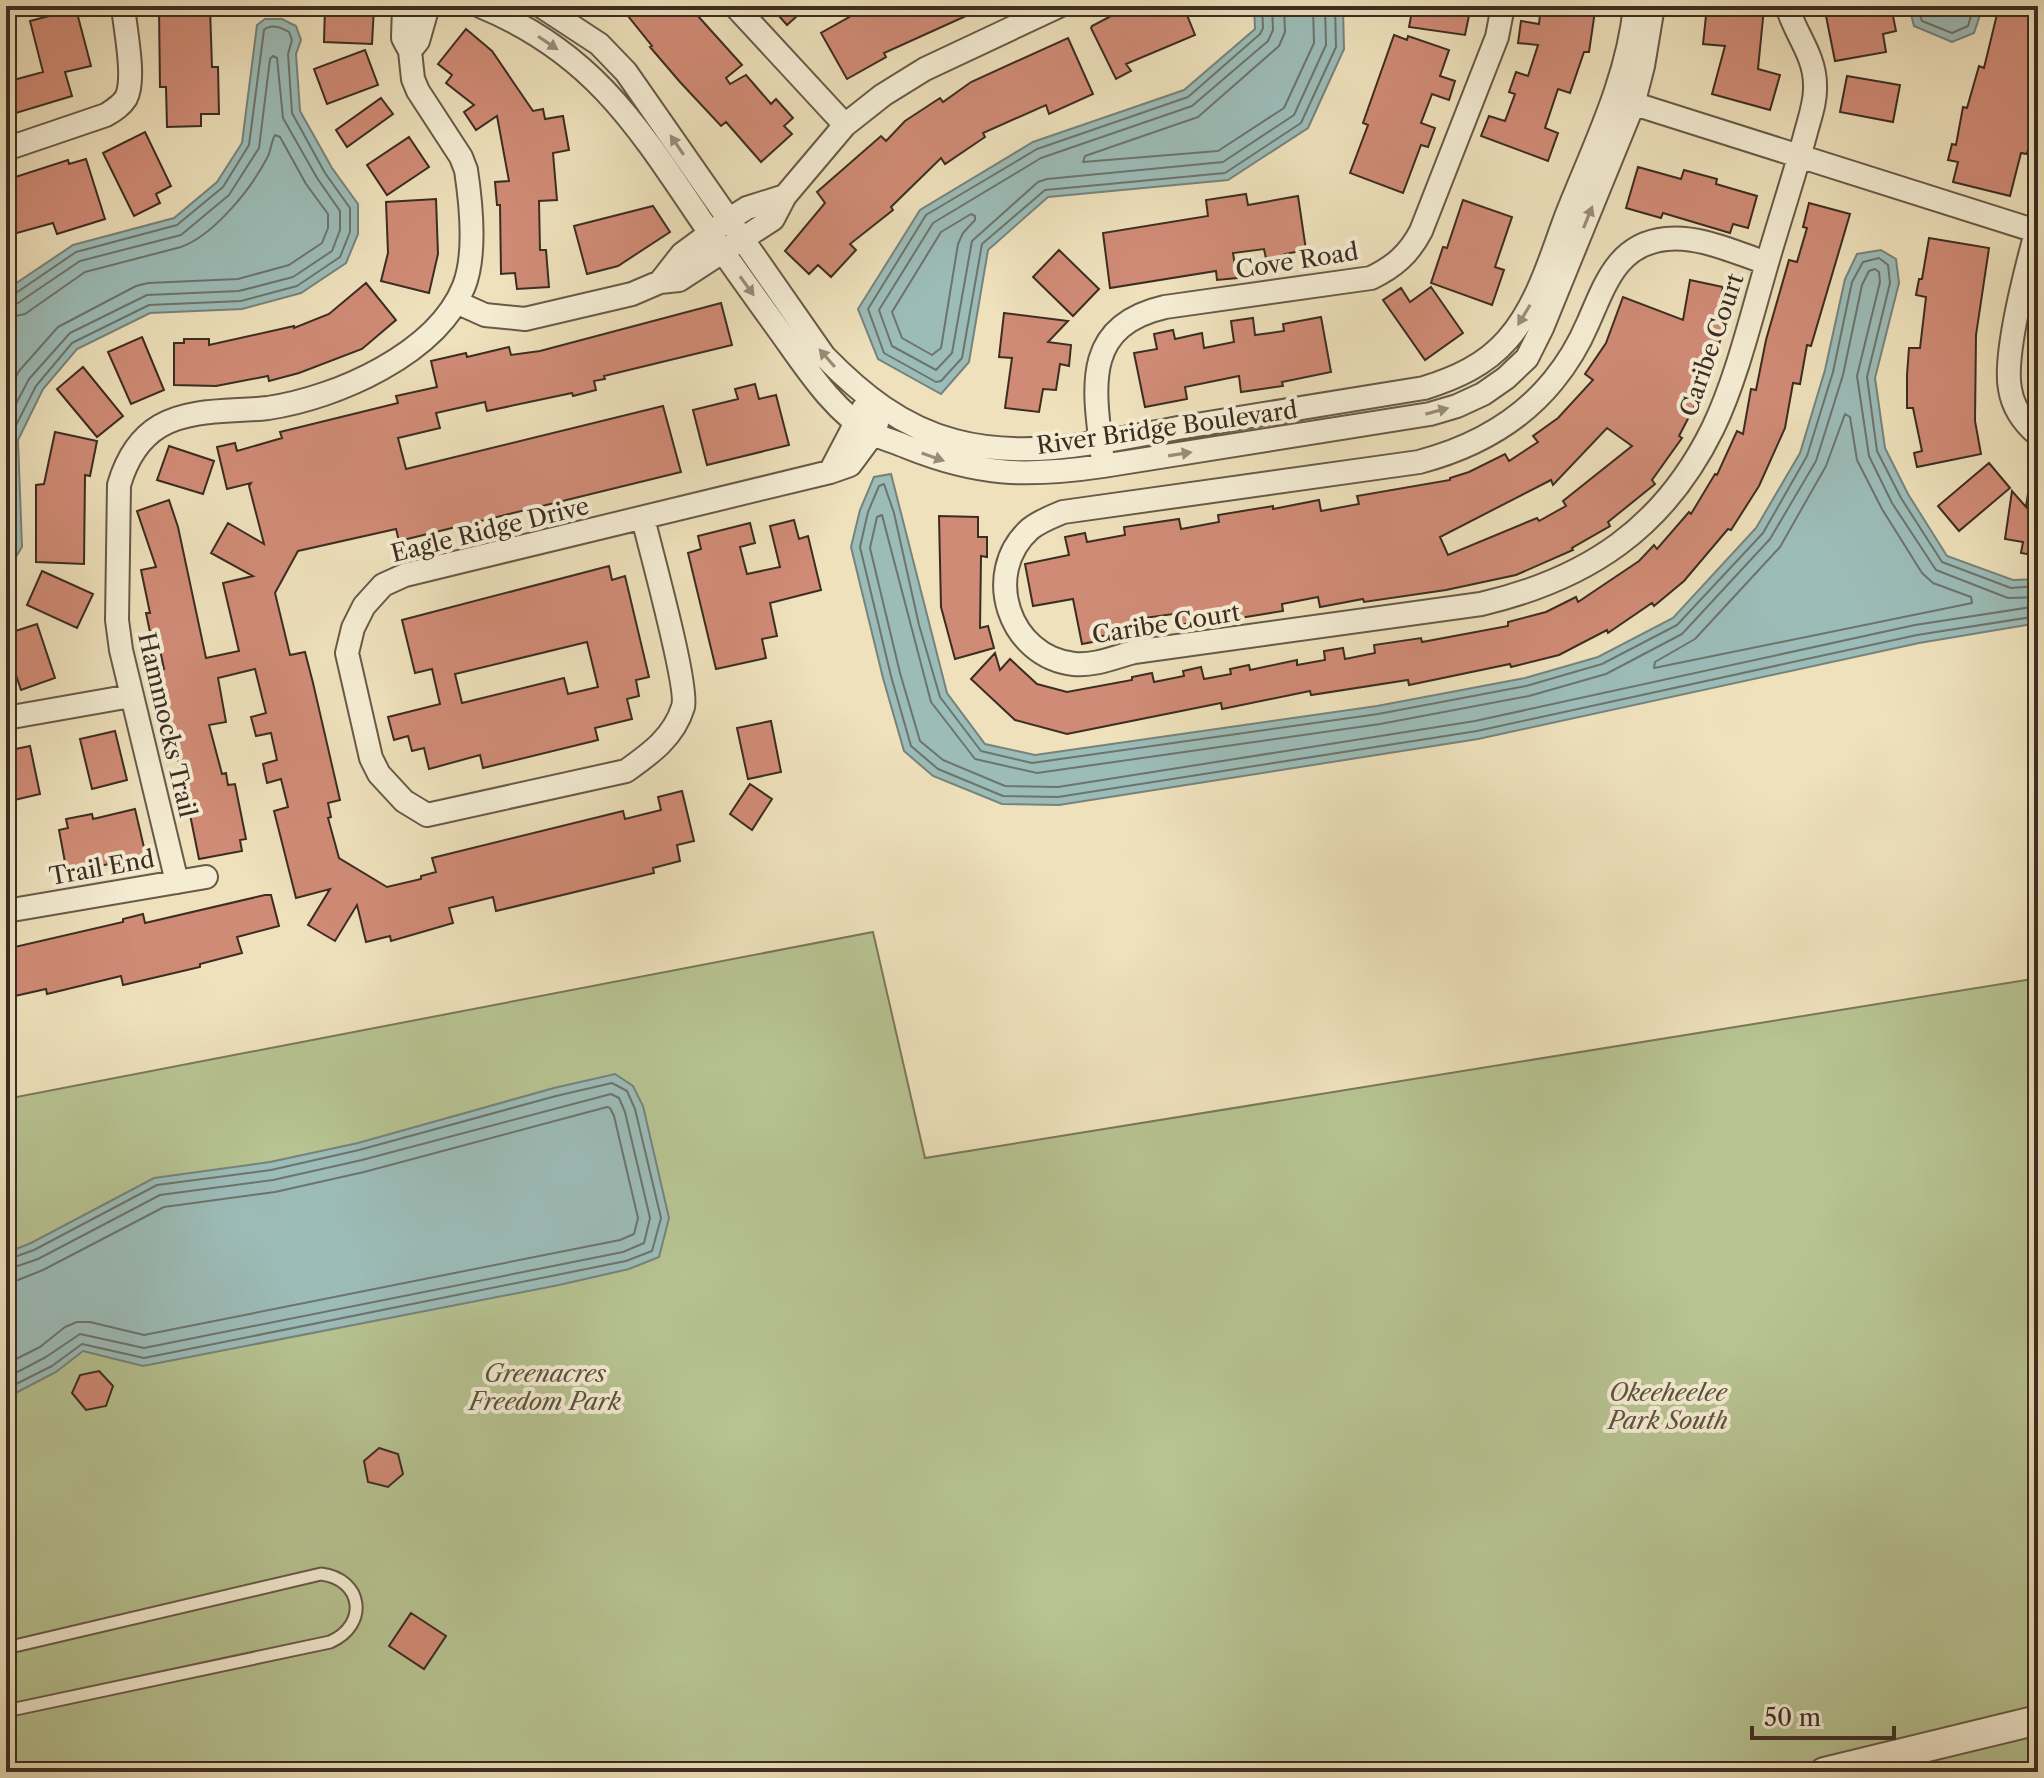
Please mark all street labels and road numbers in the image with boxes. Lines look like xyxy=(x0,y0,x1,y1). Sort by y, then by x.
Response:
street label: Cove Road xyxy=(1233,236,1361,285)
street label: Caribe Court xyxy=(1673,269,1750,420)
street label: River Bridge Boulevard xyxy=(1035,395,1300,460)
street label: Eagle Ridge Drive xyxy=(388,491,592,568)
street label: Caribe Court xyxy=(1090,597,1243,650)
street label: Hammocks Trail xyxy=(132,630,203,820)
street label: Trail End xyxy=(47,844,157,891)

